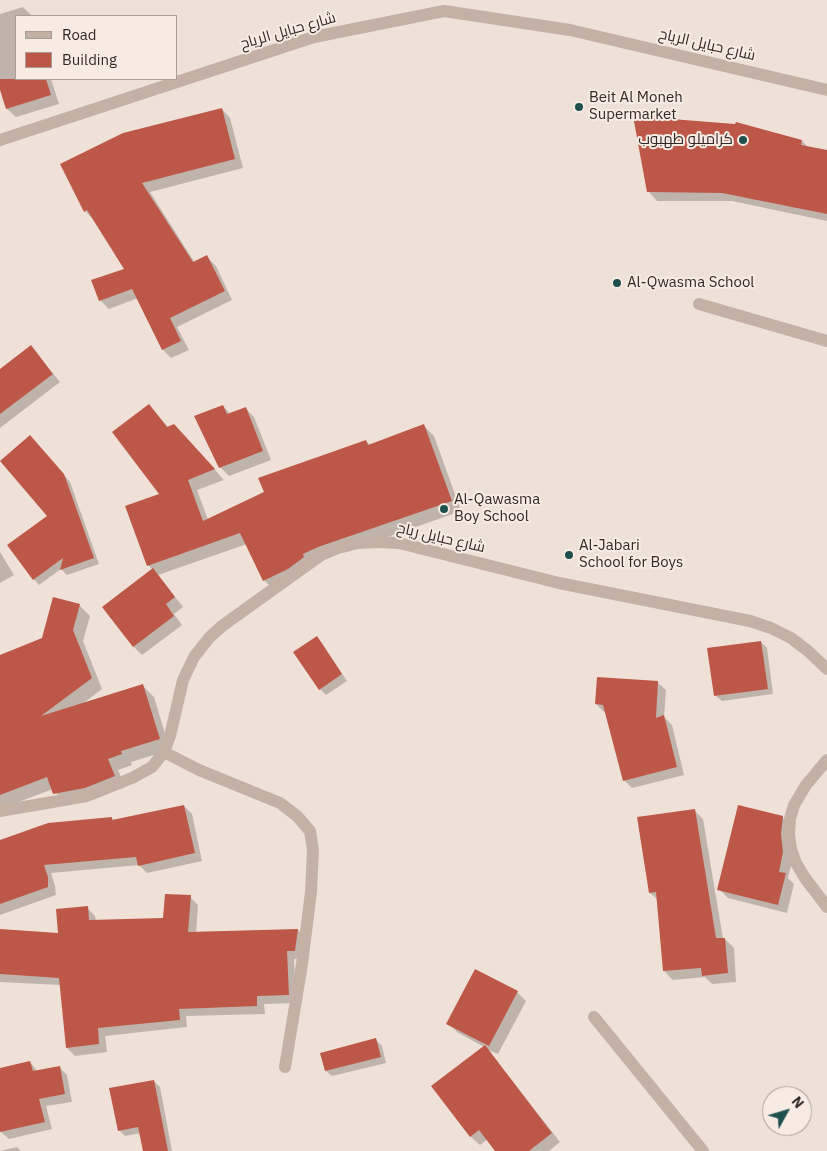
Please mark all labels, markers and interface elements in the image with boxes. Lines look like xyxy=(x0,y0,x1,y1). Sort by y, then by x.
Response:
street label: شارع حبايل الرياح xyxy=(238,9,338,53)
legend xyxy=(15,15,178,80)
text: Road xyxy=(62,25,97,44)
street label: شارع حبايل الرياح xyxy=(657,25,757,65)
text: Building xyxy=(62,50,117,69)
place label: Beit Al Moneh Supermarket xyxy=(589,89,683,124)
marker: Beit Al Moneh Supermarket xyxy=(573,101,585,113)
place label: كراميلو طهبوب xyxy=(638,131,733,149)
marker: كراميلو طهبوب xyxy=(737,134,749,146)
place label: Al-Qwasma School xyxy=(627,274,754,292)
marker: Al-Qwasma School xyxy=(611,277,623,289)
place label: Al-Qawasma Boy School xyxy=(454,491,540,526)
marker: Al-Qawasma Boy School xyxy=(438,503,450,515)
street label: شارع حبايل رياح xyxy=(395,519,487,557)
place label: Al-Jabari School for Boys xyxy=(579,537,683,572)
marker: Al-Jabari School for Boys xyxy=(563,549,575,561)
north arrow xyxy=(762,1086,812,1136)
text: N xyxy=(788,1093,808,1112)

